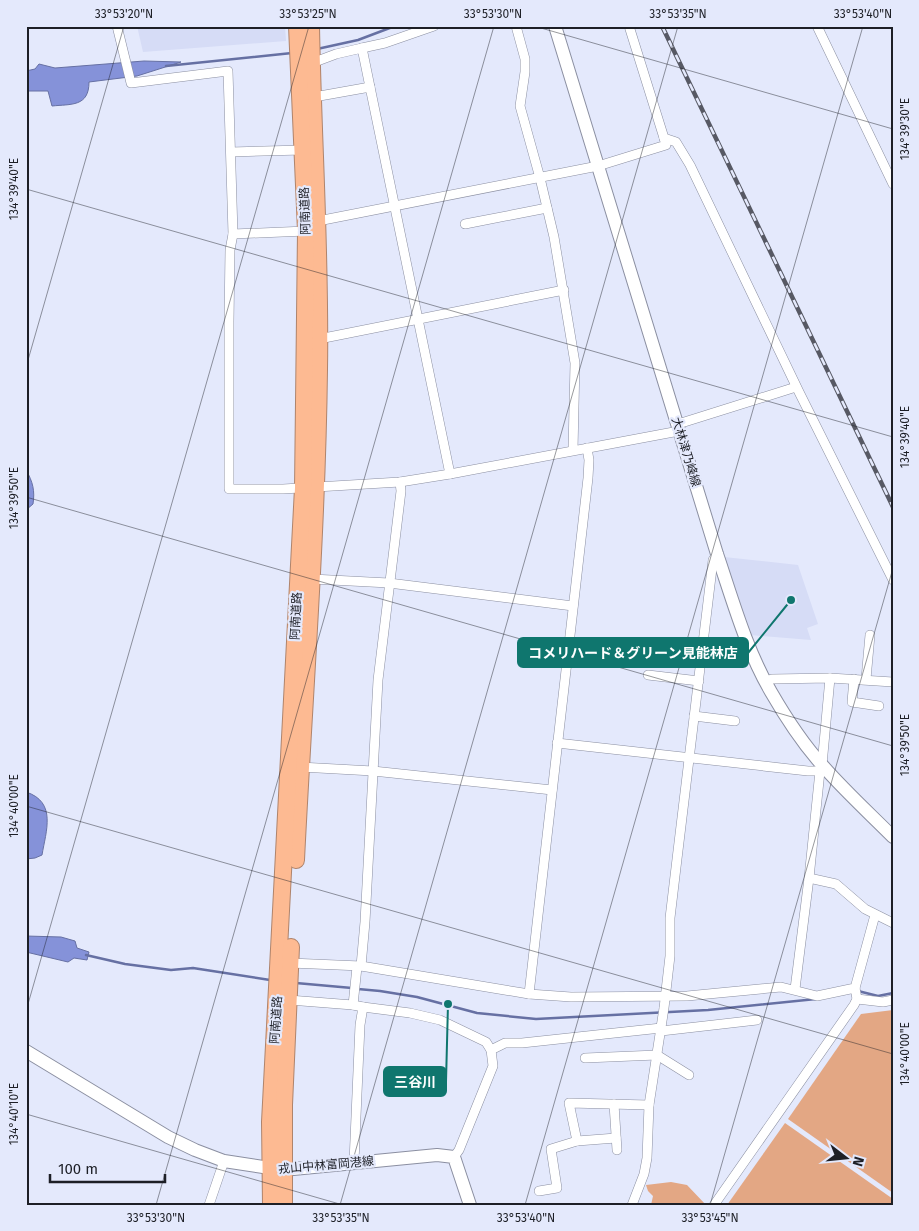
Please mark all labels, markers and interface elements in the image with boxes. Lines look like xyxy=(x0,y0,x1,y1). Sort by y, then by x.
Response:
text: 33°53'20"N xyxy=(95,7,153,21)
text: 33°53'25"N xyxy=(279,7,337,21)
text: 33°53'30"N xyxy=(464,7,522,21)
text: 33°53'35"N xyxy=(649,7,707,21)
text: 33°53'40"N xyxy=(834,7,892,21)
text: 134°39'30"E xyxy=(898,98,912,160)
text: 134°39'40"E xyxy=(7,158,21,220)
street label: 阿南道路 xyxy=(297,187,313,235)
text: 134°39'40"E xyxy=(898,406,912,468)
street label: 大林津乃峰線 xyxy=(669,416,703,488)
text: 134°39'50"E xyxy=(7,467,21,529)
street label: 阿南道路 xyxy=(288,592,304,640)
callout: コメリハード＆グリーン見能林店 xyxy=(518,638,748,667)
text: コメリハード＆グリーン見能林店 xyxy=(528,645,738,662)
text: 134°39'50"E xyxy=(898,714,912,776)
text: 134°40'00"E xyxy=(7,774,21,838)
street label: 阿南道路 xyxy=(267,996,285,1044)
text: 134°40'00"E xyxy=(898,1022,912,1086)
callout: 三谷川 xyxy=(384,1067,446,1096)
text: 三谷川 xyxy=(394,1074,436,1091)
text: 134°40'10"E xyxy=(7,1083,21,1145)
north arrow xyxy=(822,1134,872,1184)
scale bar xyxy=(50,1151,165,1183)
street label: 戎山中林富岡港線 xyxy=(278,1154,374,1176)
text: N xyxy=(849,1155,867,1168)
text: 100 m xyxy=(58,1160,98,1178)
text: 33°53'30"N xyxy=(127,1211,185,1225)
text: 33°53'35"N xyxy=(312,1211,370,1225)
text: 33°53'40"N xyxy=(497,1211,555,1225)
text: 33°53'45"N xyxy=(681,1211,739,1225)

